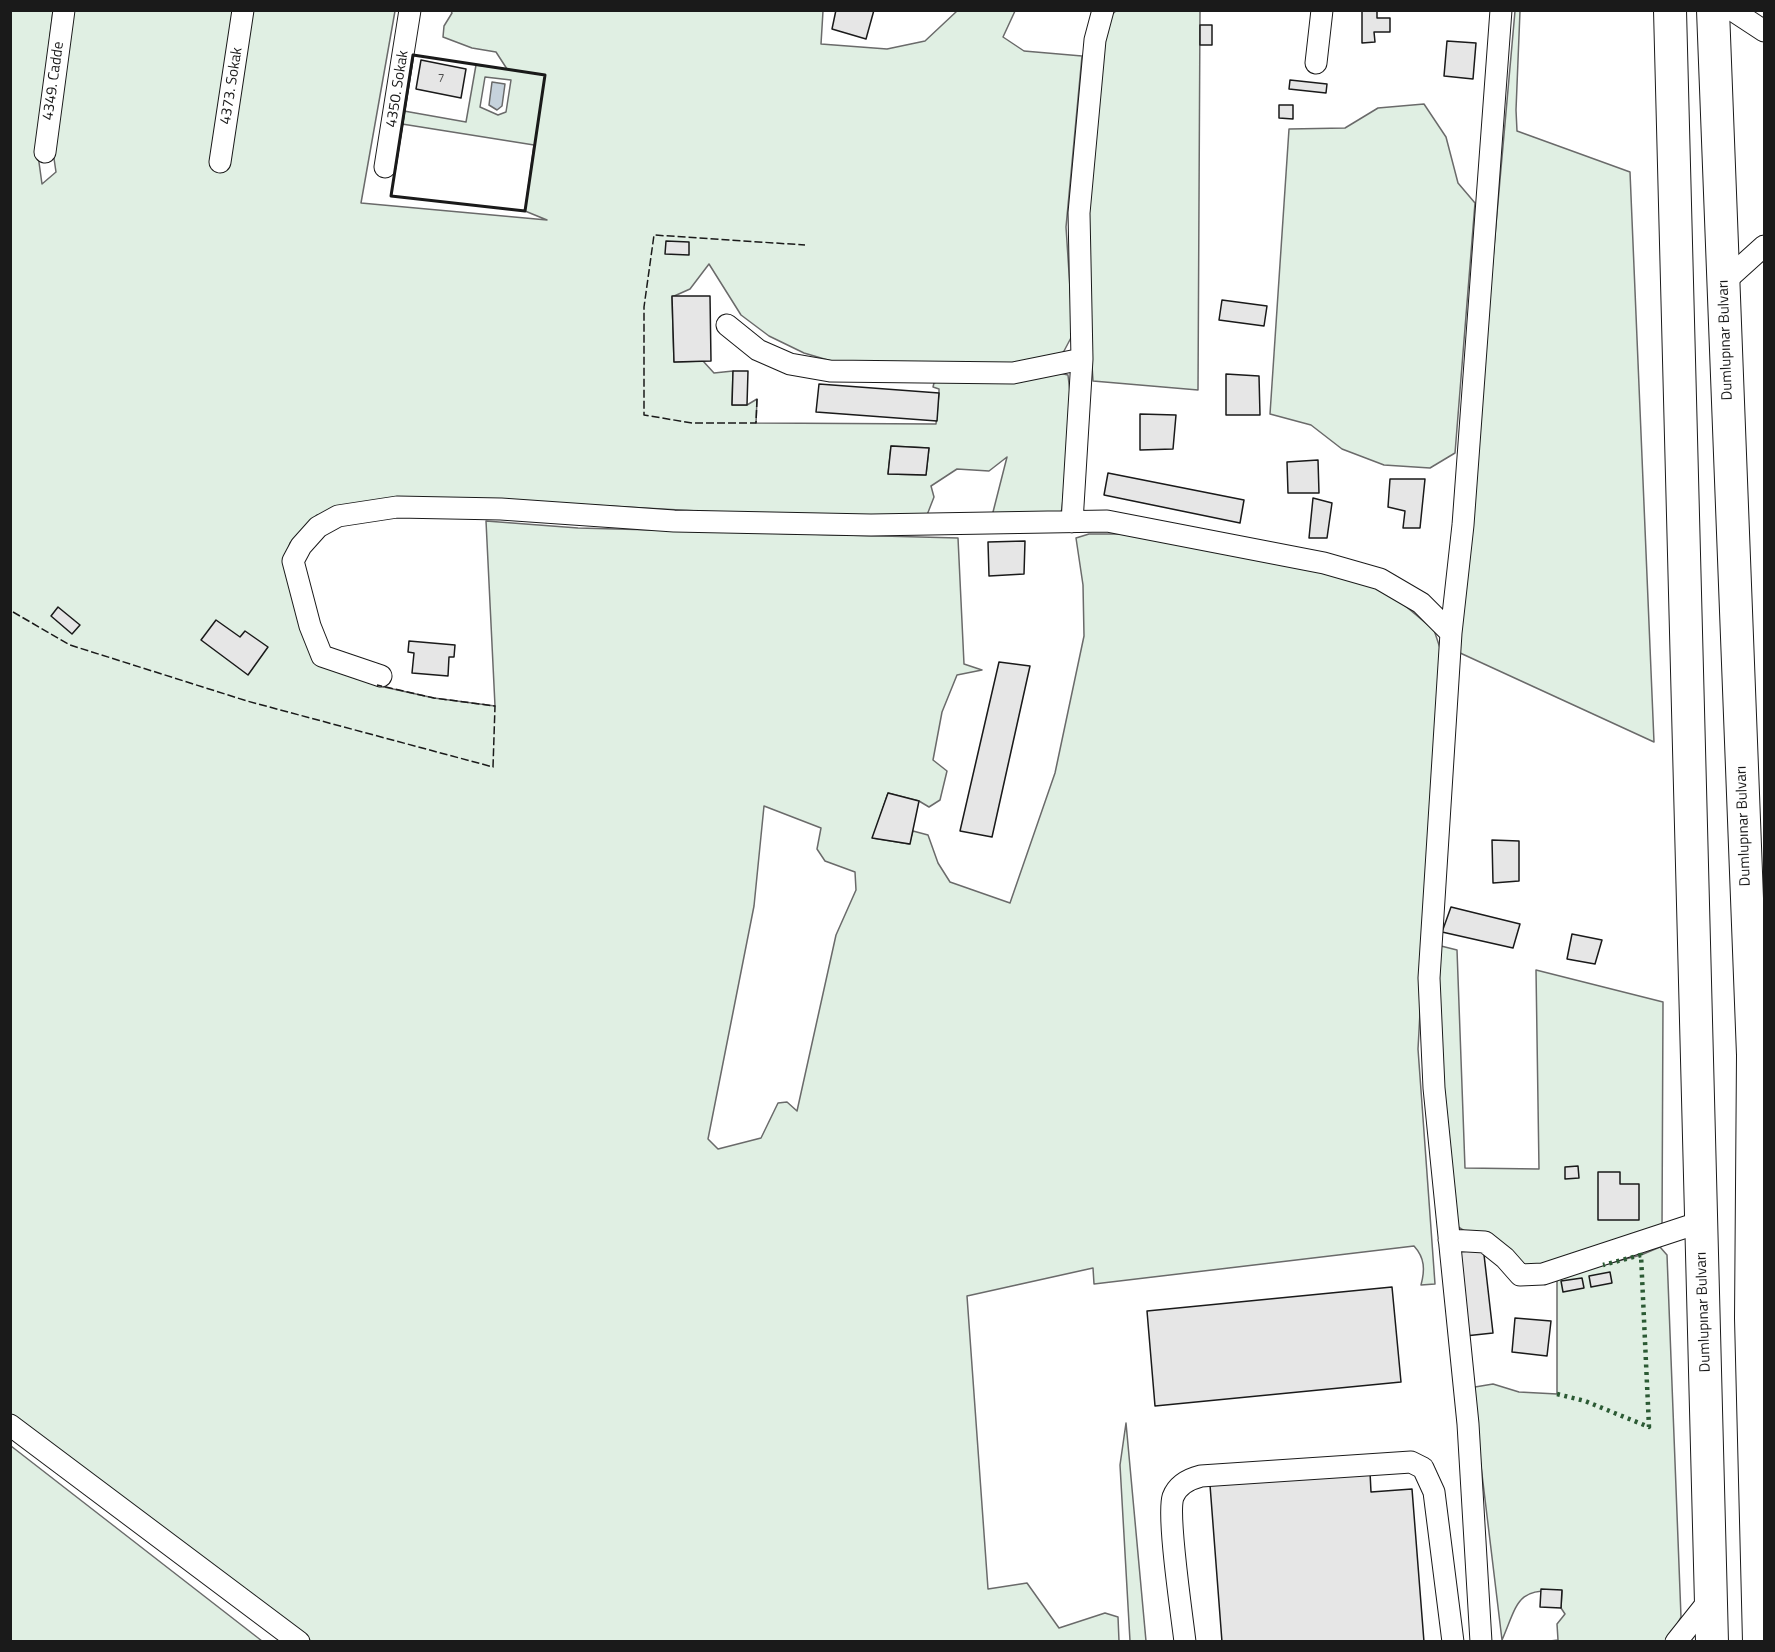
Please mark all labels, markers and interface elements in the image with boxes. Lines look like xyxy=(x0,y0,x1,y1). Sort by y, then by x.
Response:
street label: 4349. Cadde xyxy=(40,41,68,121)
street label: 4373. Sokak xyxy=(217,46,247,126)
street label: 4350. Sokak xyxy=(383,49,413,129)
house number: 7 xyxy=(438,72,444,86)
street label: Dumlupınar Bulvarı xyxy=(1715,279,1737,401)
street label: Dumlupınar Bulvarı xyxy=(1733,765,1755,887)
street label: Dumlupınar Bulvarı xyxy=(1693,1251,1715,1373)

